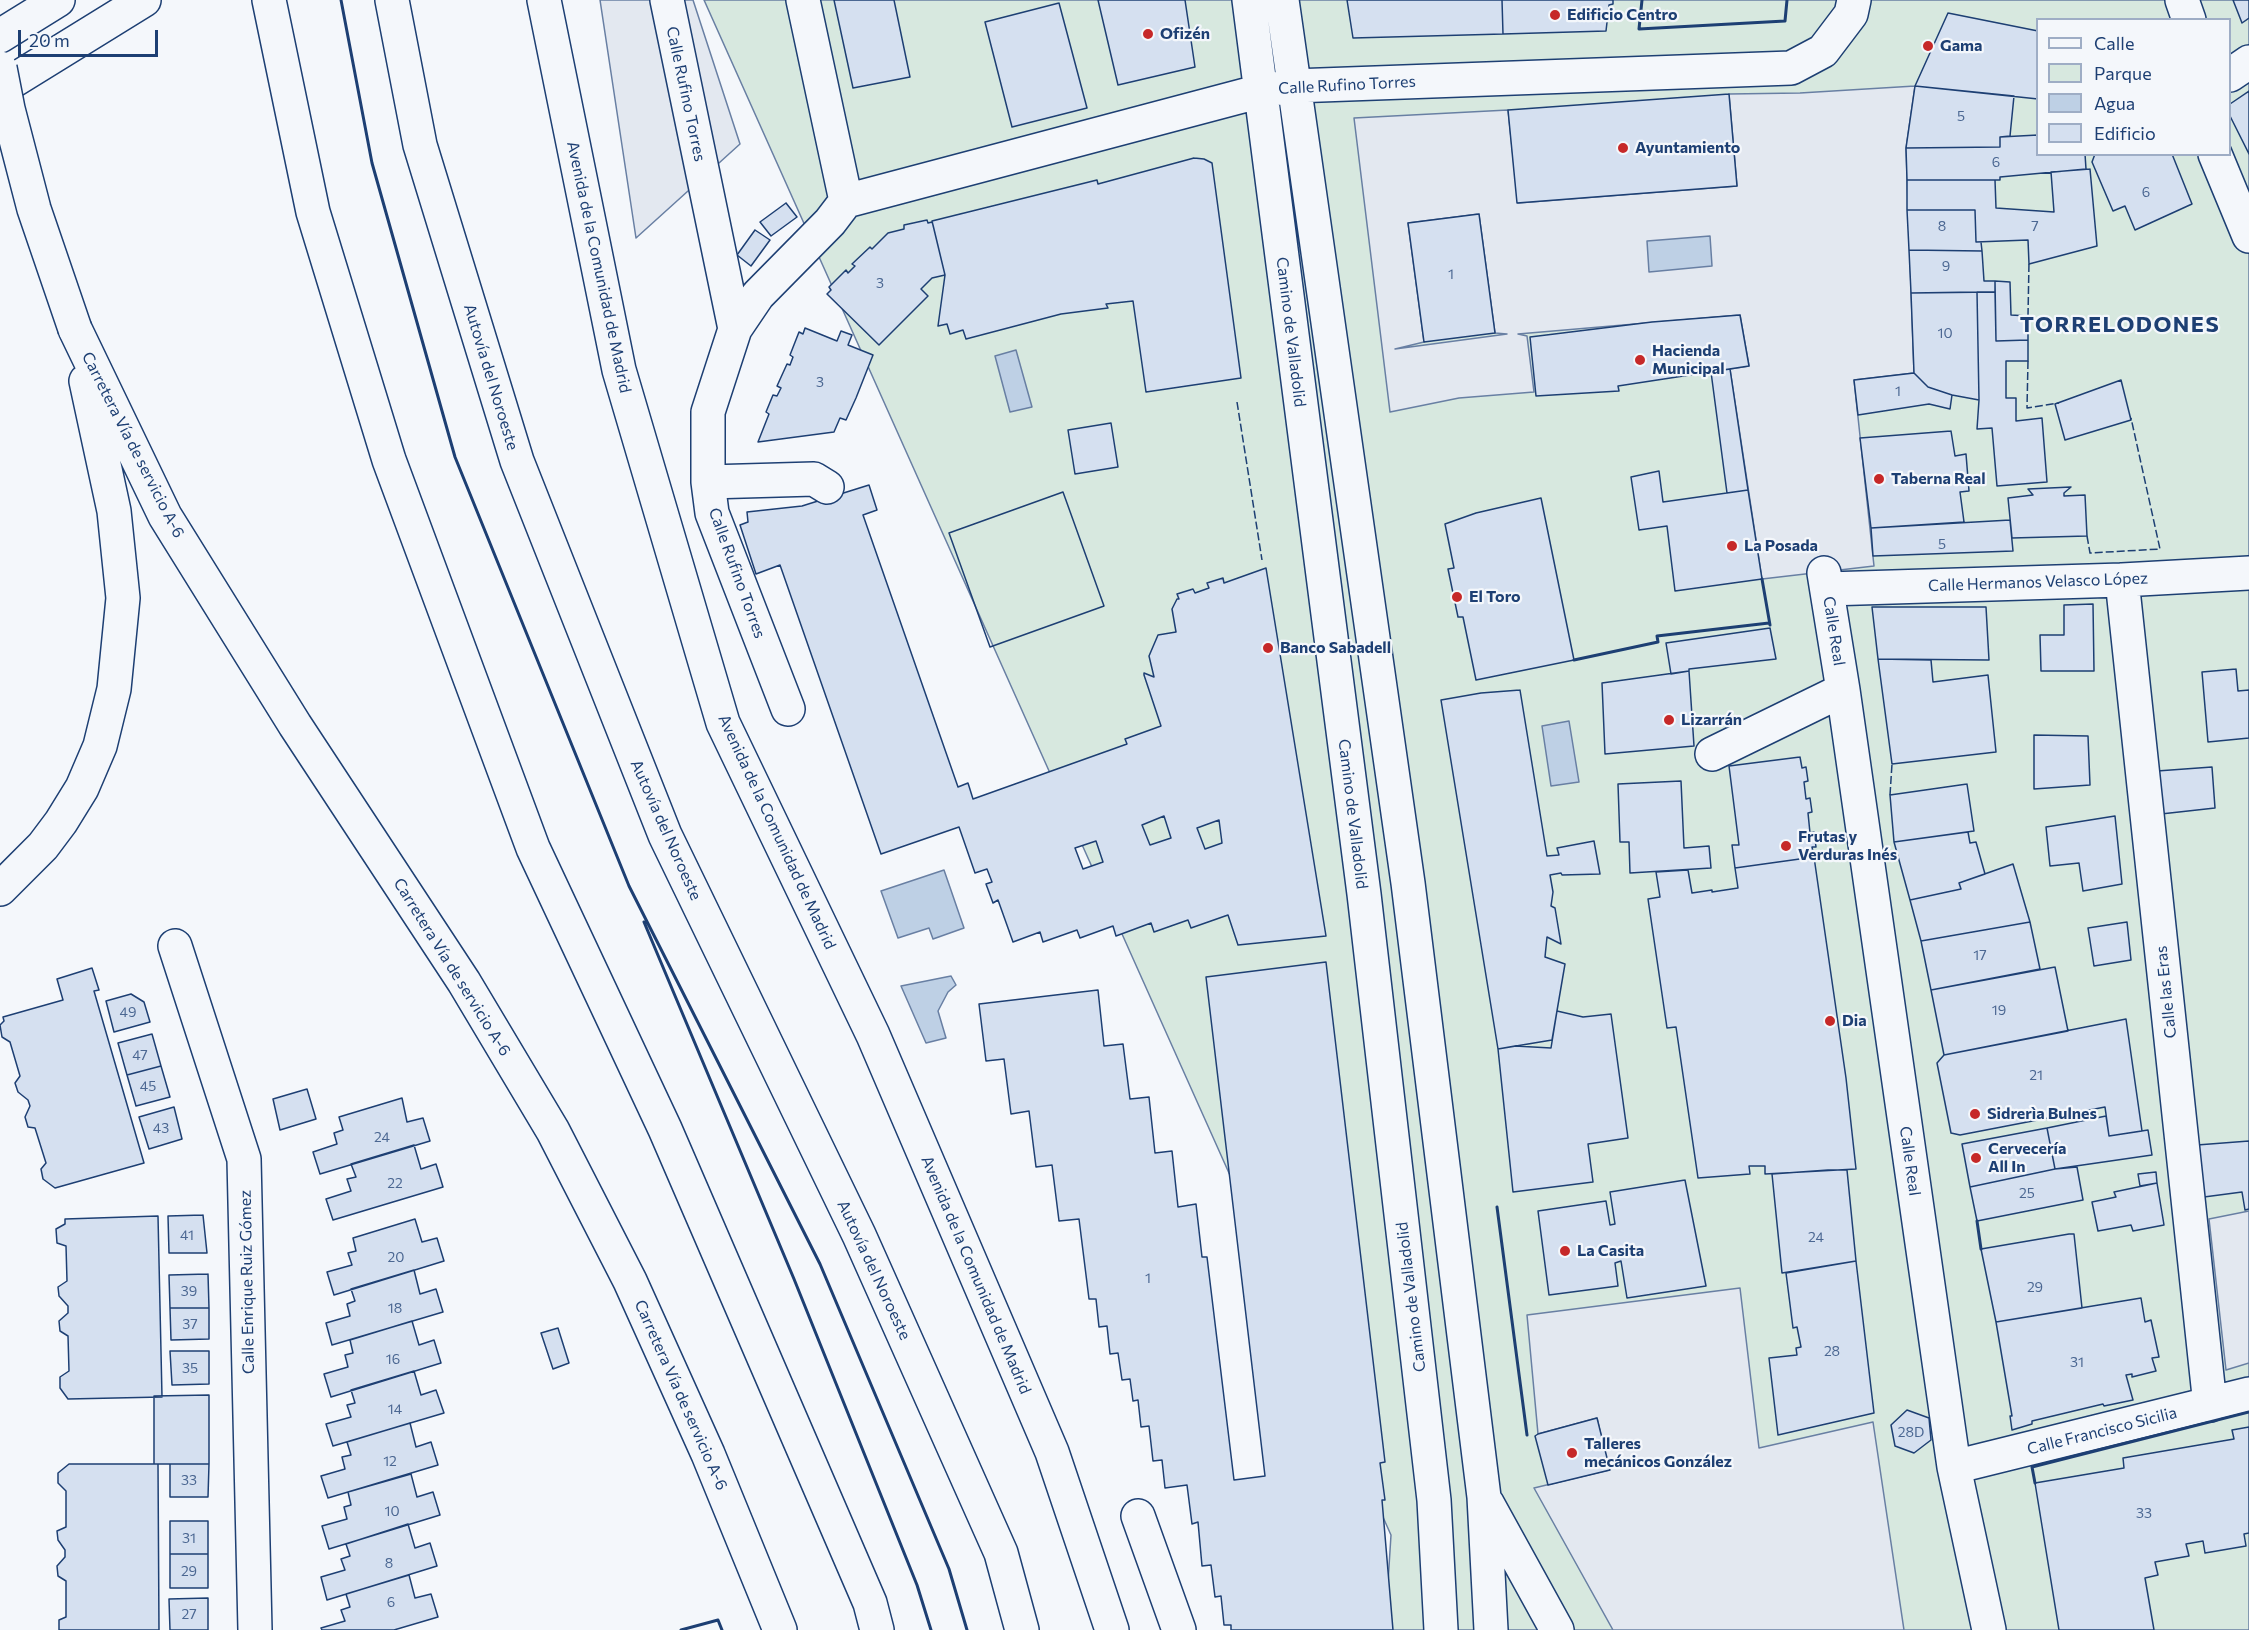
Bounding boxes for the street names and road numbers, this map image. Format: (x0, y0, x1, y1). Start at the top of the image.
street label: Calle Rufino Torres (662, 25, 710, 163)
street label: Calle Rufino Torres (1278, 72, 1416, 98)
street label: Avenida de la Comunidad de Madrid (563, 139, 635, 395)
street label: Camino de Valladolid (1272, 256, 1310, 408)
street label: Autovía del Noroeste (460, 302, 522, 452)
street label: Carretera Vía de servicio A-6 (78, 349, 188, 541)
street label: Calle Rufino Torres (704, 505, 770, 641)
street label: Calle Hermanos Velasco López (1928, 569, 2148, 595)
street label: Calle Real (1819, 595, 1849, 667)
street label: Avenida de la Comunidad de Madrid (714, 712, 840, 952)
street label: Camino de Valladolid (1334, 738, 1372, 890)
street label: Autovía del Noroeste (626, 757, 706, 903)
street label: Carretera Vía de servicio A-6 (389, 875, 515, 1059)
street label: Calle las Eras (2152, 945, 2180, 1039)
street label: Calle Real (1896, 1125, 1924, 1197)
street label: Avenida de la Comunidad de Madrid (917, 1153, 1035, 1397)
street label: Calle Enrique Ruiz Gómez (236, 1190, 258, 1374)
street label: Autovía del Noroeste (833, 1197, 915, 1343)
street label: Camino de Valladolid (1392, 1221, 1430, 1373)
street label: Carretera Vía de servicio A-6 (630, 1297, 732, 1493)
street label: Calle Francisco Sicilia (2025, 1403, 2179, 1459)

